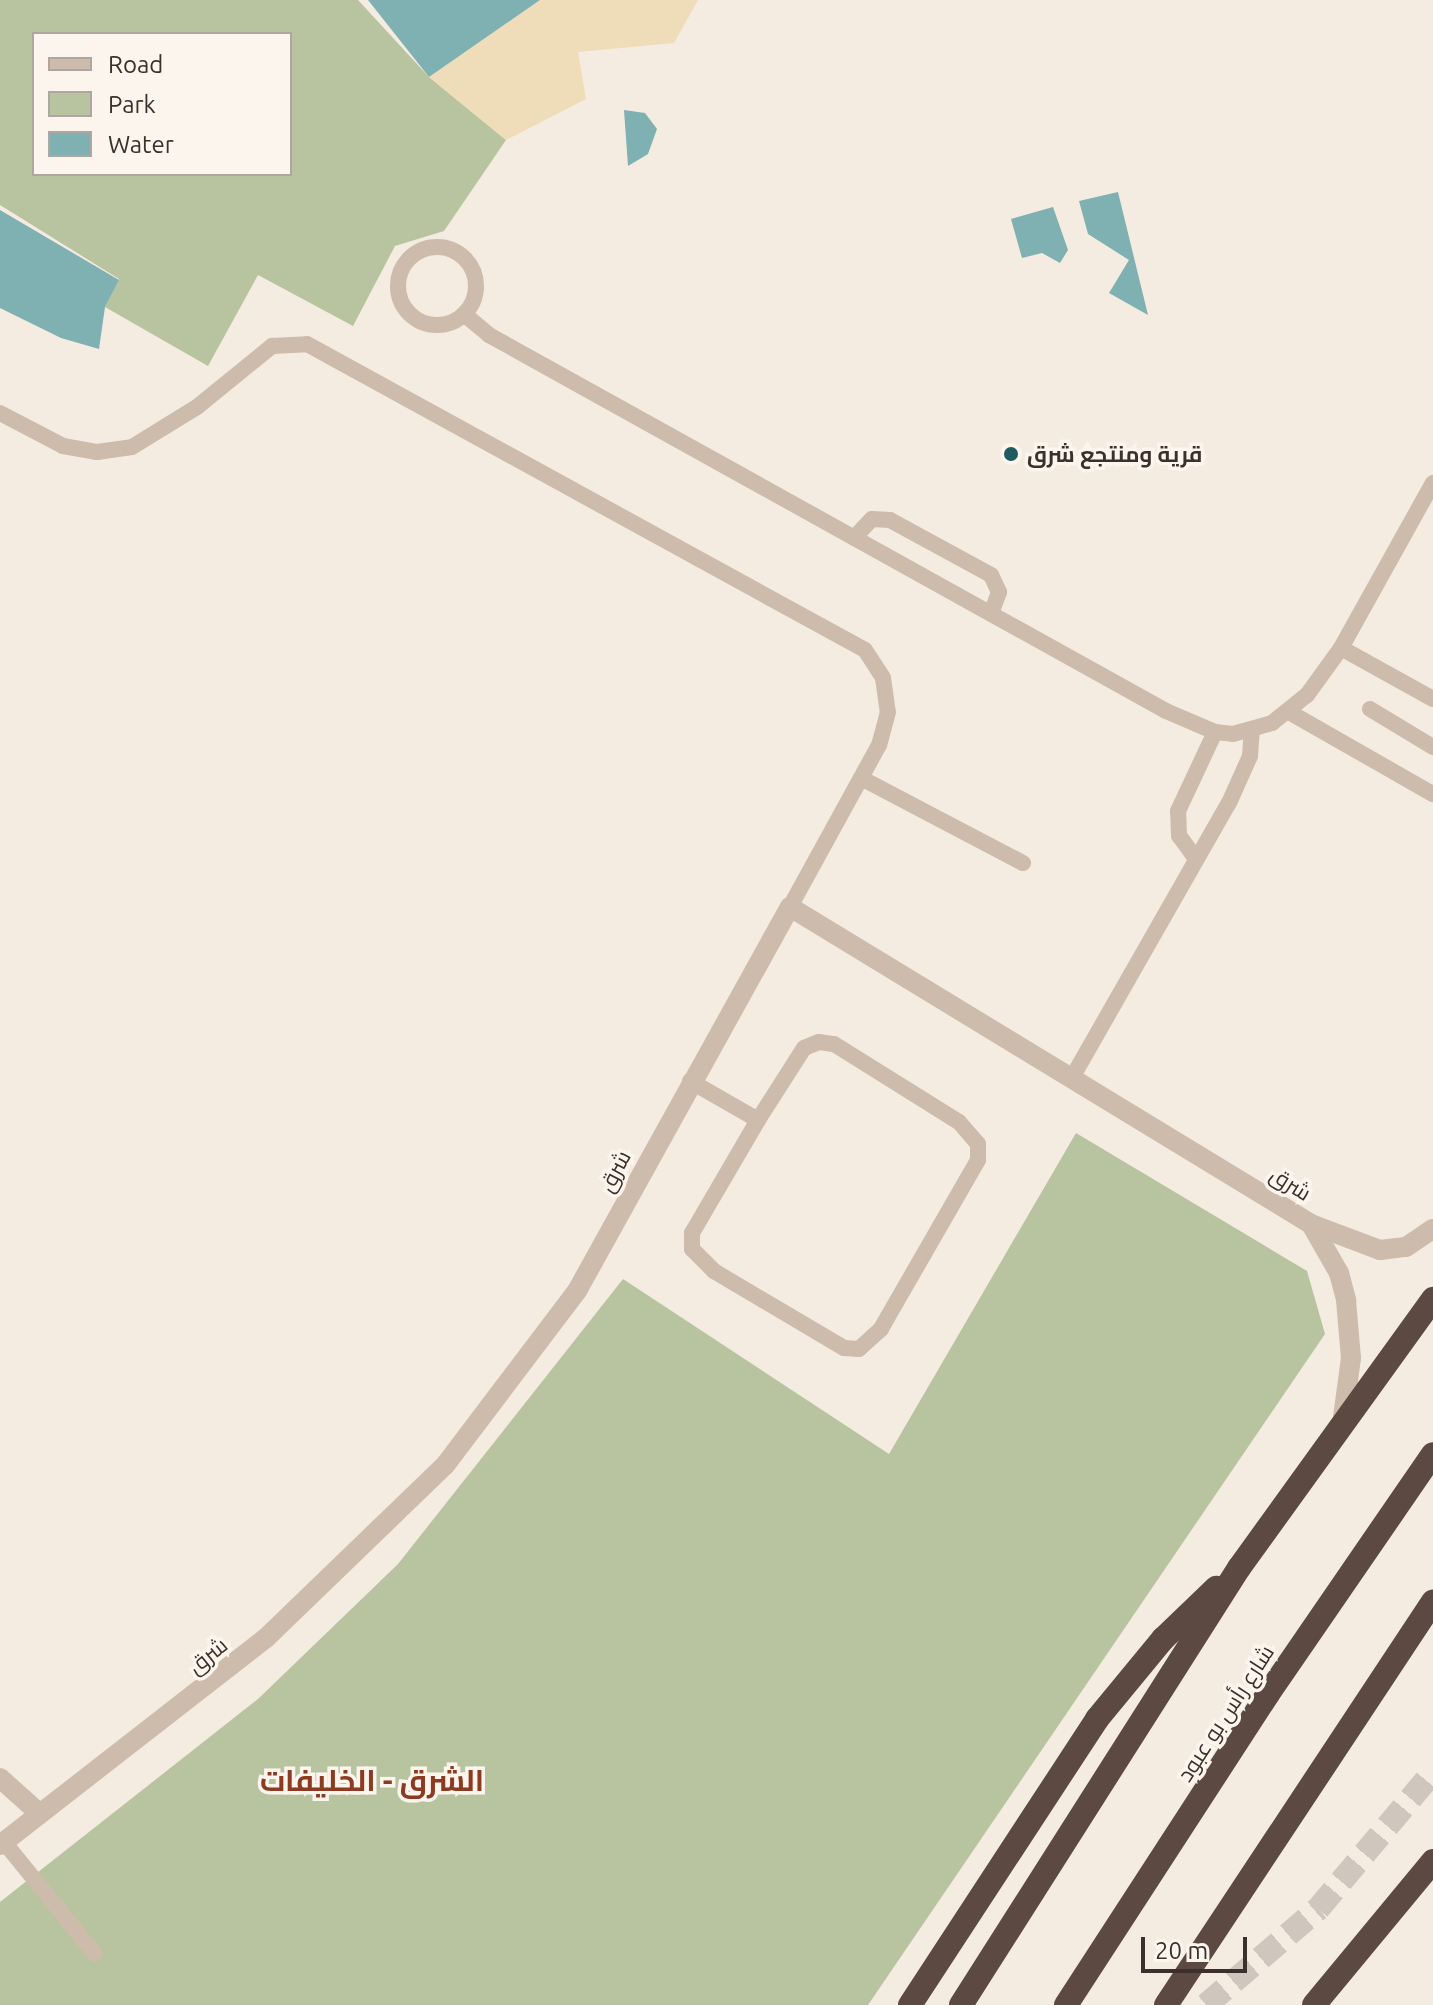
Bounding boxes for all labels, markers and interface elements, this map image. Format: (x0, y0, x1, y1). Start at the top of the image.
legend (32, 32, 292, 176)
text: Road (108, 51, 163, 78)
text: Park (108, 91, 156, 118)
text: Water (108, 131, 174, 158)
place label: قرية ومنتجع شرق (1027, 441, 1202, 467)
marker: قرية ومنتجع شرق (1002, 445, 1020, 463)
street label: شرق (592, 1146, 636, 1196)
street label: شرق (1266, 1160, 1316, 1206)
street label: شرق (182, 1631, 232, 1679)
street label: شارع رأس بو عبود (1171, 1640, 1279, 1786)
district label: الشرق - الخليفات (260, 1762, 484, 1798)
scale bar (1145, 1921, 1251, 1971)
text: 20 m (1155, 1937, 1208, 1964)

